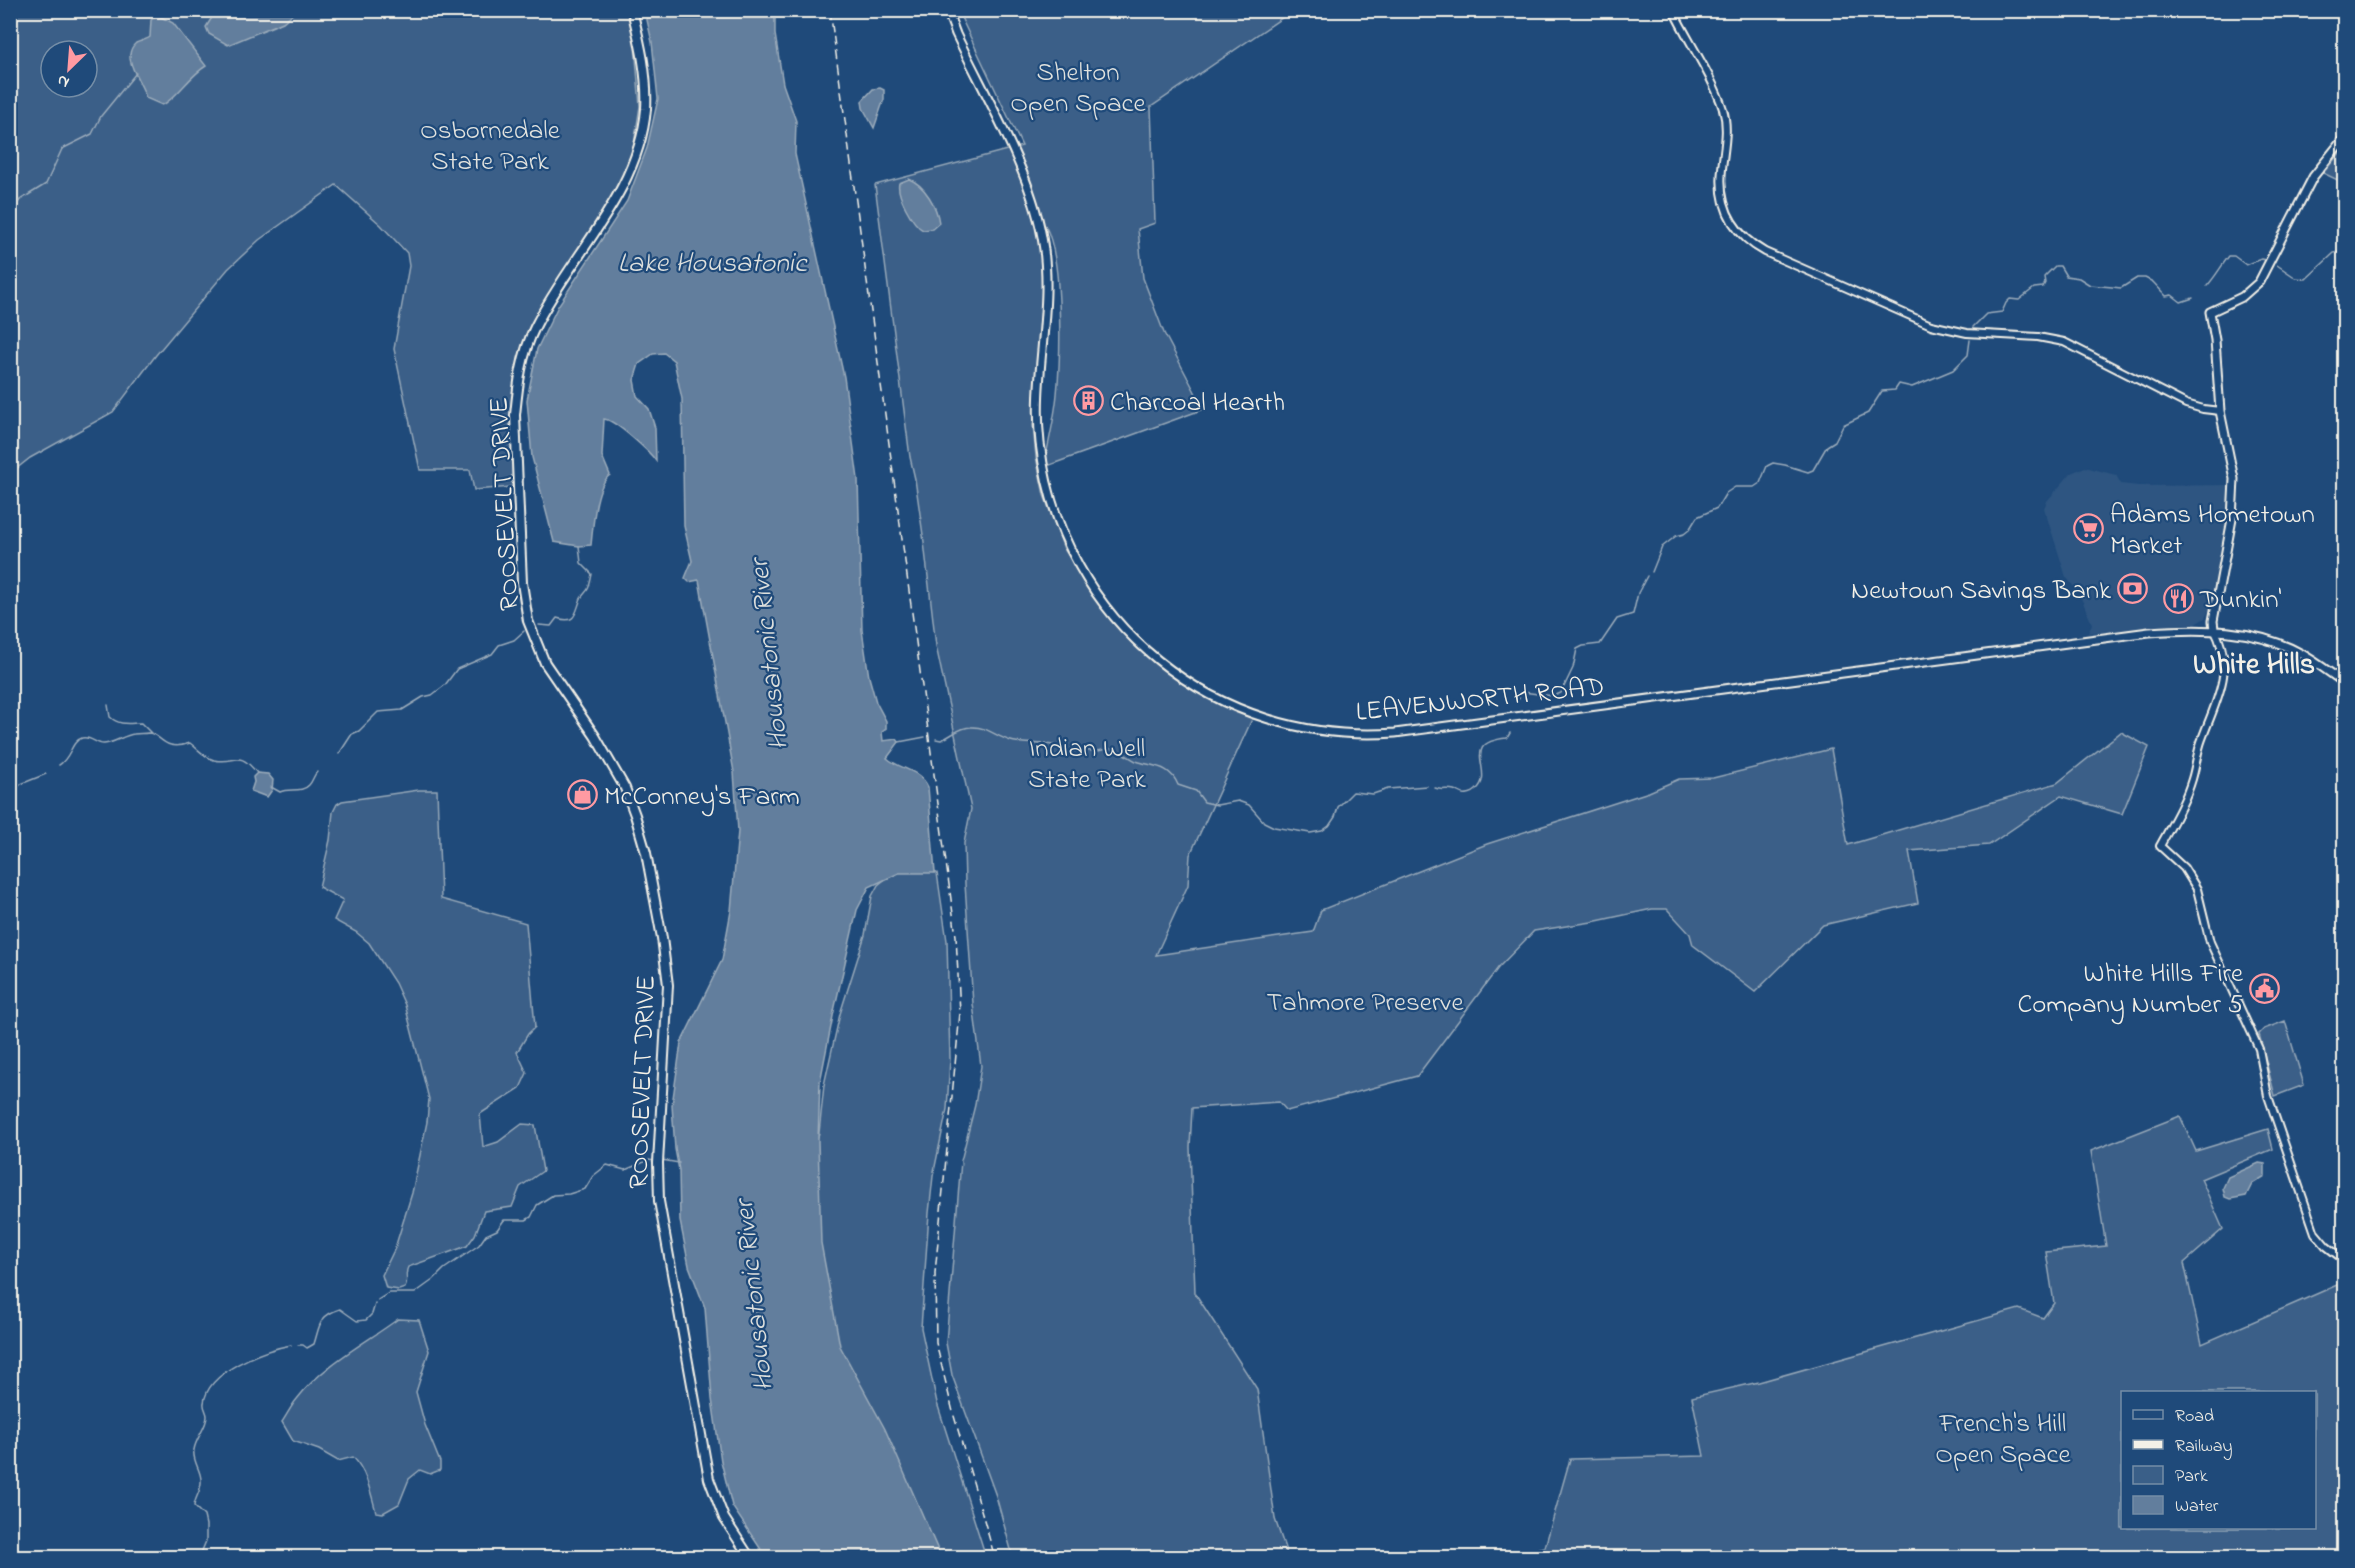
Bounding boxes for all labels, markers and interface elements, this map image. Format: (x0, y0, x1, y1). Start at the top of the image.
north arrow (39, 39, 99, 99)
park label: Shelton Open Space (1010, 54, 1147, 124)
text: N (53, 68, 73, 94)
park label: Osbornedale State Park (420, 112, 561, 182)
water label: Lake Housatonic (618, 244, 808, 285)
place label: Charcoal Hearth (1110, 384, 1285, 423)
building icon: Charcoal Hearth (1073, 385, 1105, 417)
street label: ROOSEVELT DRIVE (480, 396, 531, 612)
place label: Adams Hometown Market (2110, 496, 2315, 566)
supermarket icon: Adams Hometown Market (2073, 513, 2105, 545)
water label: Housatonic River (740, 554, 801, 752)
place label: Newtown Savings Bank (1851, 572, 2111, 611)
bank icon: Newtown Savings Bank (2116, 573, 2148, 605)
place label: Dunkin' (2199, 581, 2281, 620)
restaurant icon: Dunkin' (2163, 582, 2195, 614)
district label: White Hills (2193, 644, 2315, 688)
street label: LEAVENWORTH ROAD (1354, 668, 1606, 733)
park label: Indian Well State Park (1028, 730, 1146, 800)
place label: McConney's Farm (604, 778, 800, 817)
shop icon: McConney's Farm (567, 779, 599, 811)
place label: White Hills Fire Company Number 5 (2017, 955, 2244, 1025)
public building icon: White Hills Fire Company Number 5 (2248, 972, 2280, 1004)
street label: ROOSEVELT DRIVE (620, 974, 667, 1190)
park label: Tahmore Preserve (1266, 984, 1464, 1023)
water label: Housatonic River (725, 1195, 786, 1393)
legend (2121, 1391, 2316, 1529)
text: Road (2175, 1404, 2214, 1430)
park label: French's Hill Open Space (1935, 1405, 2072, 1475)
text: Railway (2175, 1434, 2232, 1460)
text: Park (2175, 1464, 2208, 1490)
text: Water (2175, 1494, 2219, 1520)

